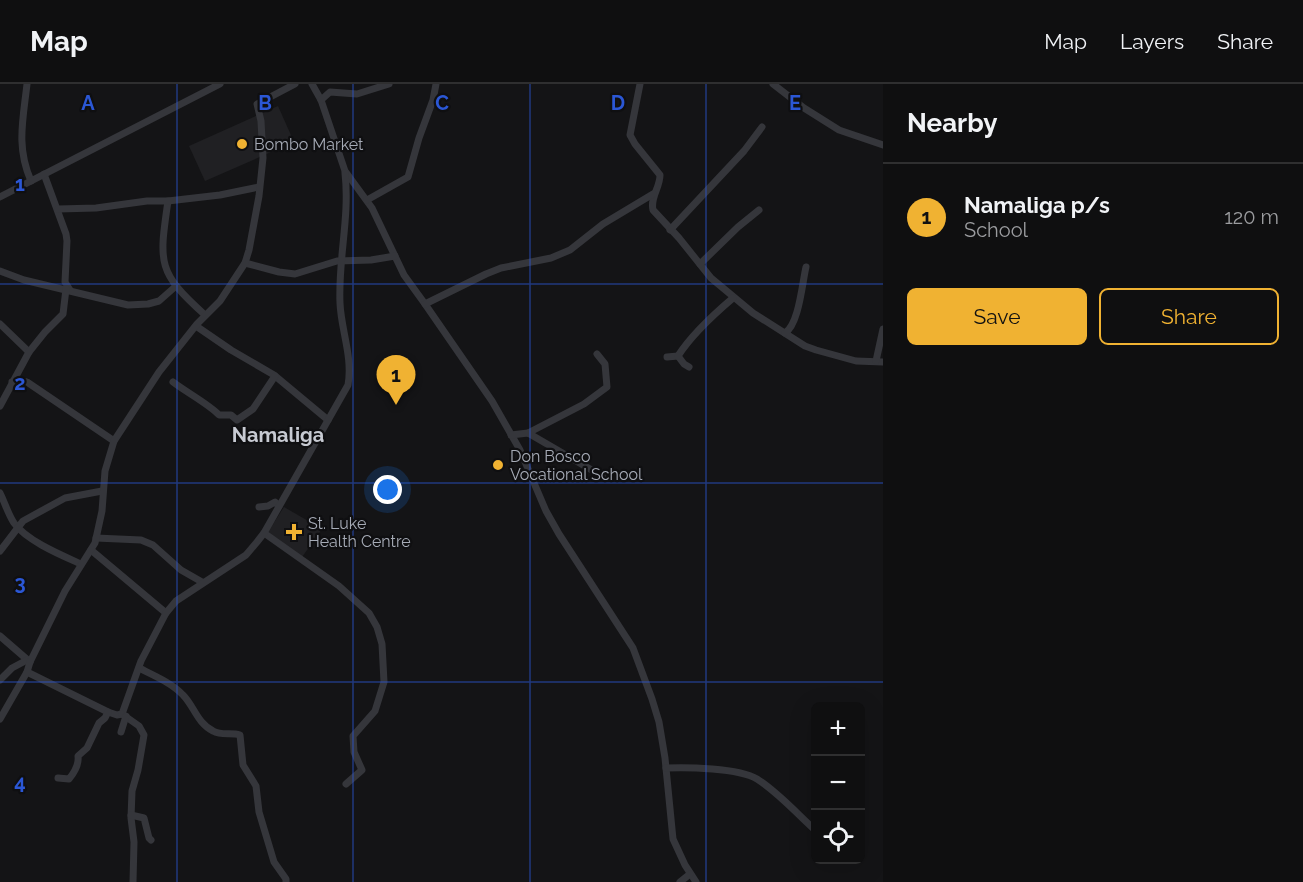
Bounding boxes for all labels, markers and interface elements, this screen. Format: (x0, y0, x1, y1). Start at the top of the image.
text: Map (30, 25, 88, 58)
text: Map (1044, 29, 1087, 54)
text: Layers (1120, 29, 1184, 54)
text: Share (1217, 29, 1273, 54)
text: A (81, 91, 95, 115)
text: B (258, 91, 272, 115)
text: C (435, 91, 449, 115)
text: D (611, 91, 625, 115)
text: E (789, 91, 801, 115)
text: Nearby (907, 108, 997, 138)
place label: Bombo Market (254, 135, 364, 154)
marker: Bombo Market (235, 137, 249, 151)
text: 1 (15, 172, 25, 196)
text: Namaliga p/s (964, 192, 1110, 218)
text: 1 (922, 205, 931, 229)
text: 120 m (1224, 205, 1279, 229)
text: School (964, 218, 1028, 242)
button: Save (907, 288, 1087, 345)
button: Share (1099, 288, 1279, 345)
pin: 1 (376, 356, 416, 405)
text: 2 (14, 371, 26, 395)
district label: Namaliga (232, 423, 324, 447)
place label: Don Bosco Vocational School (510, 447, 643, 484)
marker: Don Bosco Vocational School (491, 458, 505, 472)
your location (373, 475, 402, 504)
place label: St. Luke Health Centre (308, 514, 411, 551)
marker: St. Luke Health Centre (285, 523, 303, 541)
text: 3 (14, 571, 26, 595)
map controls (811, 702, 865, 864)
button: + (811, 702, 865, 756)
button: − (811, 756, 865, 810)
text: 4 (14, 770, 26, 794)
button: locate (811, 810, 865, 864)

